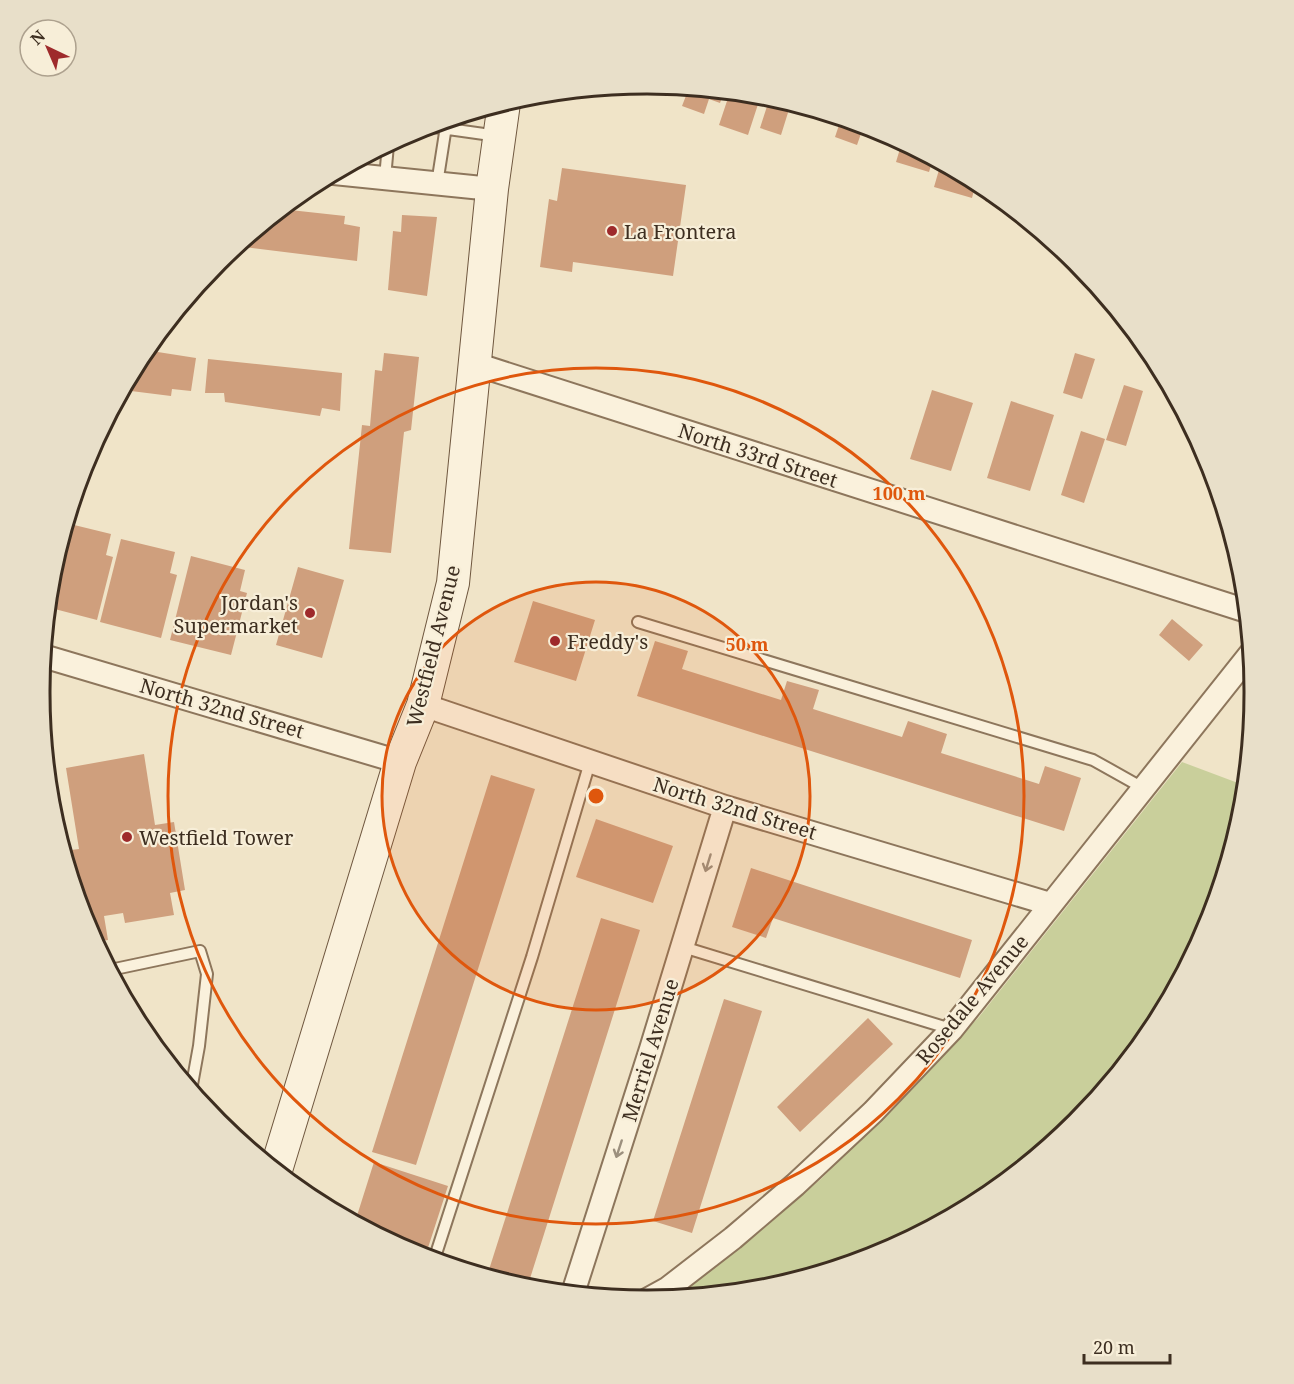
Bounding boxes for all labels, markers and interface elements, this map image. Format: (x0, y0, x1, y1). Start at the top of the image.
north arrow (18, 18, 78, 78)
text: N (25, 25, 50, 50)
place label: La Frontera (624, 218, 737, 245)
marker: La Frontera (605, 224, 619, 238)
street label: North 33rd Street (675, 416, 841, 494)
text: 100 m (873, 481, 926, 505)
street label: Westfield Avenue (400, 562, 466, 730)
place label: Jordan's Supermarket (173, 589, 298, 639)
marker: Jordan's Supermarket (303, 606, 317, 620)
place label: Freddy's (567, 628, 648, 655)
text: 50 m (726, 632, 769, 656)
marker: Freddy's (548, 634, 562, 648)
street label: North 32nd Street (137, 672, 307, 744)
street label: North 32nd Street (650, 770, 820, 846)
centre of rings (586, 786, 606, 806)
place label: Westfield Tower (139, 824, 294, 851)
marker: Westfield Tower (120, 830, 134, 844)
one-way arrow (702, 853, 713, 872)
street label: Rosedale Avenue (910, 928, 1034, 1070)
street label: Merriel Avenue (615, 975, 685, 1125)
one-way arrow (613, 1139, 624, 1158)
scale bar (1084, 1327, 1170, 1365)
text: 20 m (1093, 1335, 1135, 1359)

